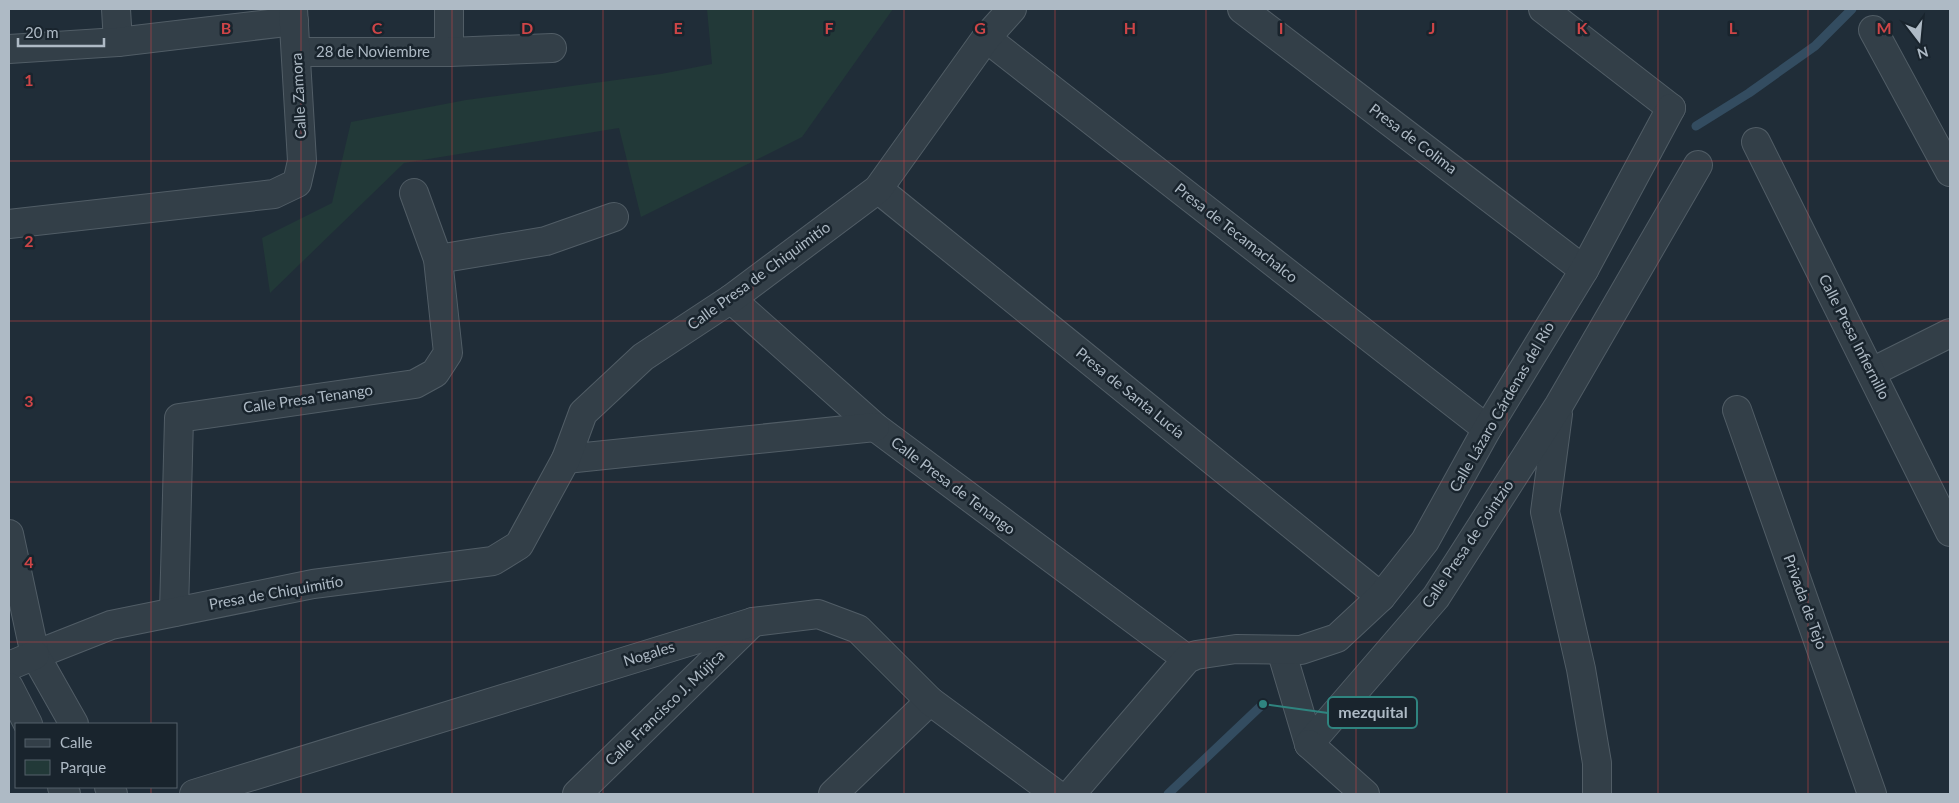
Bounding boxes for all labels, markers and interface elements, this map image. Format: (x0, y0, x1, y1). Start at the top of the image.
scale bar (18, 15, 104, 47)
north arrow (1894, 15, 1944, 65)
text: B (221, 18, 231, 37)
text: C (372, 18, 383, 37)
text: D (521, 18, 533, 37)
text: E (673, 18, 683, 37)
text: F (824, 18, 834, 37)
text: G (974, 18, 986, 37)
text: H (1124, 18, 1136, 37)
text: I (1279, 18, 1283, 37)
text: J (1429, 18, 1435, 37)
text: K (1577, 18, 1589, 37)
text: L (1729, 18, 1738, 37)
text: M (1876, 18, 1892, 37)
text: 20 m (25, 23, 59, 41)
street label: 28 de Noviembre (316, 42, 430, 60)
text: N (1915, 43, 1930, 63)
street label: Calle Zamora (287, 52, 309, 140)
text: 1 (24, 70, 34, 89)
street label: Presa de Colima (1366, 99, 1461, 177)
street label: Presa de Tecamachalco (1172, 179, 1302, 286)
street label: Calle Presa de Chiquimitío (683, 217, 833, 333)
text: 2 (24, 231, 34, 250)
street label: Calle Presa Infiernillo (1816, 271, 1894, 402)
street label: Calle Lázaro Cárdenas del Río (1445, 318, 1557, 495)
street label: Presa de Santa Lucía (1073, 343, 1188, 441)
street label: Calle Presa Tenango (242, 380, 374, 416)
text: 3 (24, 391, 34, 410)
street label: Calle Presa de Tenango (888, 433, 1019, 538)
street label: Calle Presa de Cointzio (1418, 476, 1517, 611)
text: 4 (24, 552, 34, 571)
street label: Privada de Tejo (1780, 552, 1831, 651)
street label: Presa de Chiquimitío (207, 571, 344, 613)
street label: Nogales (621, 637, 677, 669)
street label: Calle Francisco J. Mújica (601, 646, 728, 769)
callout: mezquital (1328, 697, 1417, 728)
text: mezquital (1338, 702, 1408, 721)
legend (15, 723, 178, 788)
text: Calle (60, 733, 93, 751)
text: Parque (60, 758, 106, 776)

